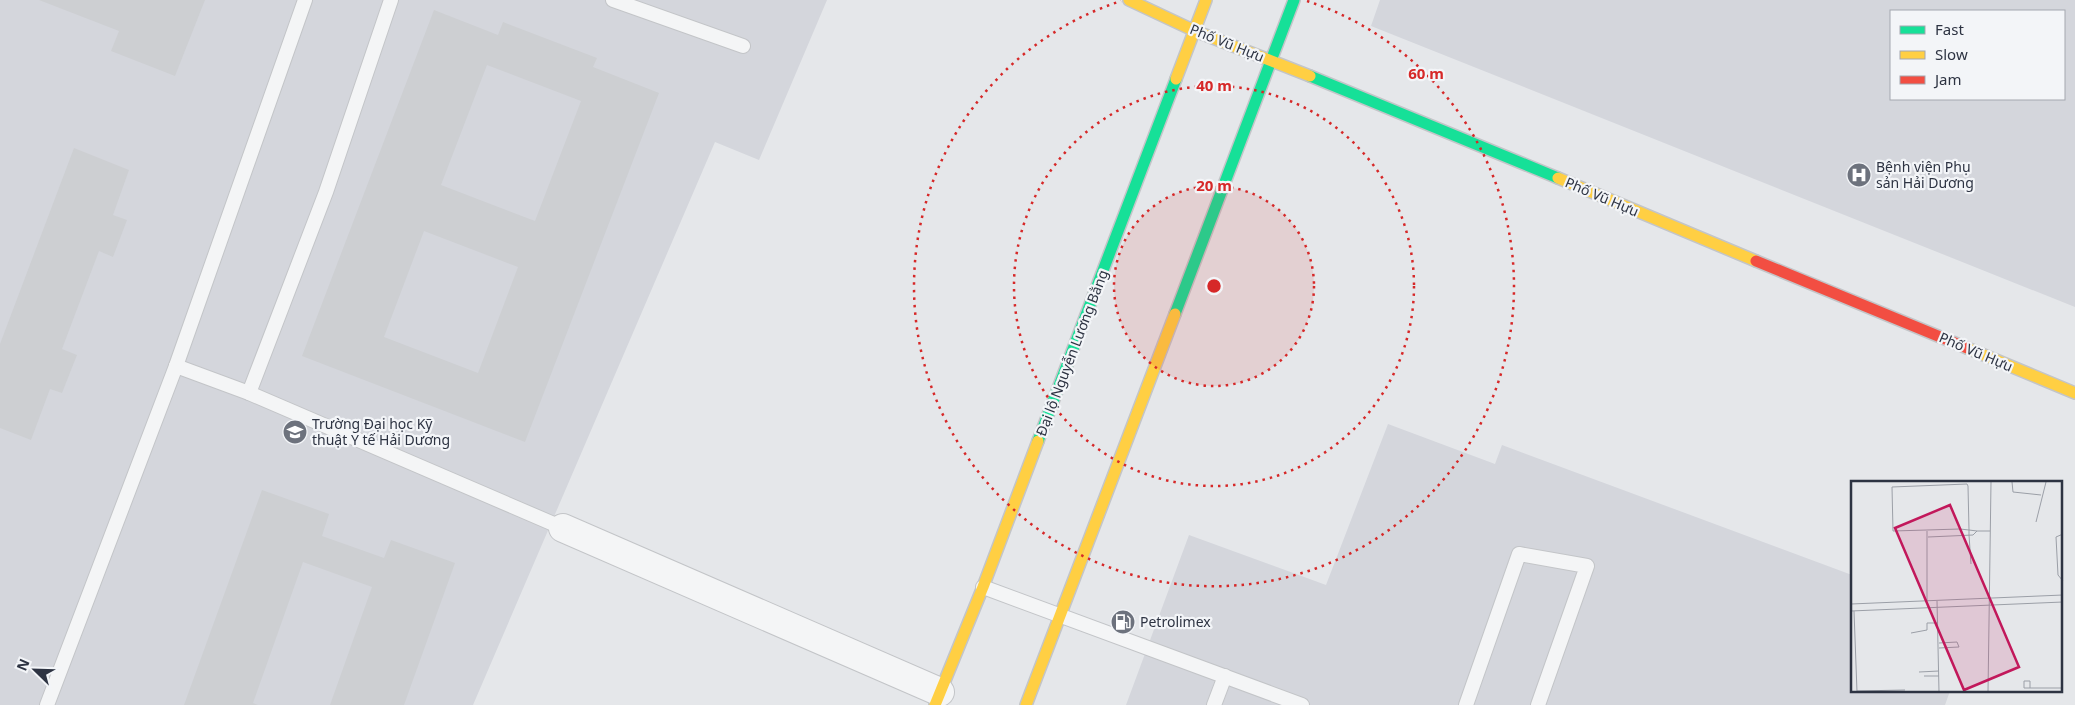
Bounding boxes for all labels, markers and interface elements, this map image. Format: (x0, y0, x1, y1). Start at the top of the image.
legend (1890, 10, 2065, 100)
street label: Phố Vũ Hựu (1187, 19, 1267, 66)
text: Fast (1935, 19, 1964, 39)
text: Slow (1935, 44, 1968, 64)
text: 60 m (1408, 63, 1444, 83)
text: Jam (1933, 69, 1962, 89)
text: 40 m (1196, 75, 1232, 95)
place label: Bệnh viện Phụ sản Hải Dương (1876, 157, 1974, 192)
hospital icon: Bệnh viện Phụ sản Hải Dương (1846, 162, 1872, 188)
street label: Phố Vũ Hựu (1562, 173, 1642, 221)
text: 20 m (1196, 175, 1232, 195)
street label: Đại lộ Nguyễn Lương Bằng (1031, 267, 1112, 439)
centre of rings (1205, 277, 1223, 295)
street label: Phố Vũ Hựu (1936, 328, 2016, 376)
place label: Trường Đại học Kỹ thuật Y tế Hải Dương (312, 414, 450, 449)
school or university icon: Trường Đại học Kỹ thuật Y tế Hải Dương (282, 419, 308, 445)
inset map (1851, 481, 2062, 692)
fuel station icon: Petrolimex (1110, 609, 1136, 635)
place label: Petrolimex (1140, 612, 1211, 631)
north arrow (10, 645, 60, 695)
text: N (12, 656, 34, 674)

